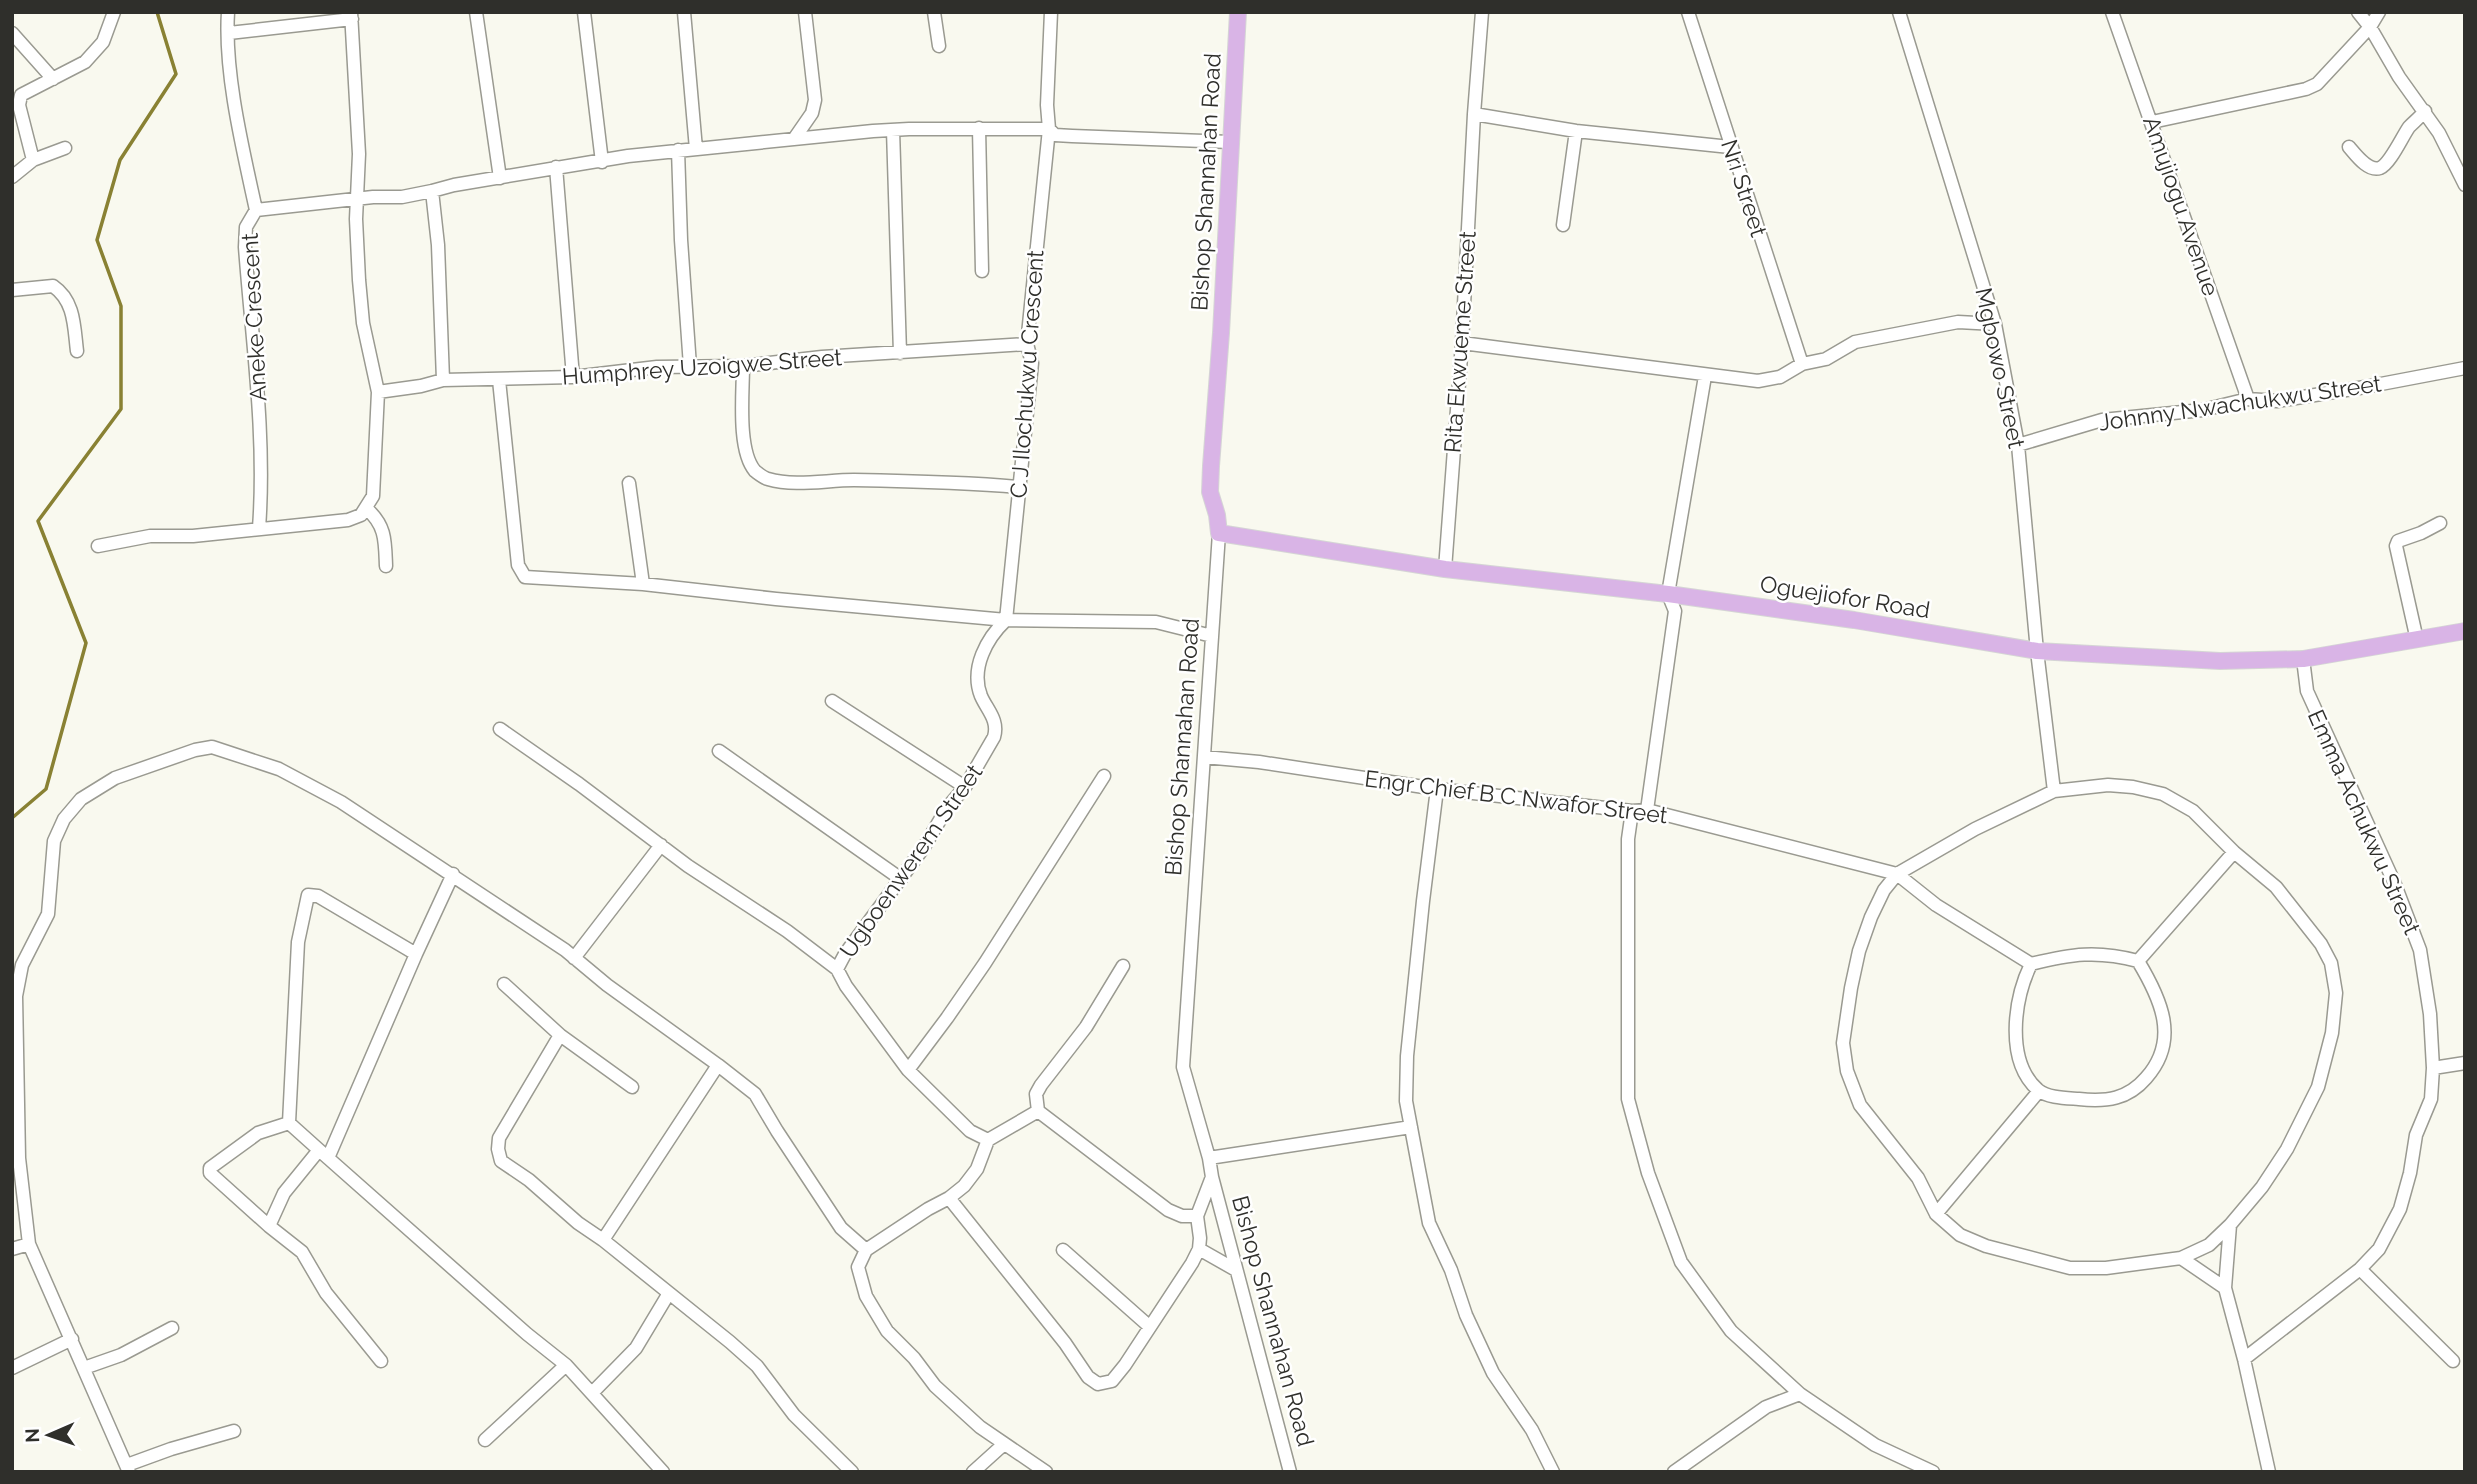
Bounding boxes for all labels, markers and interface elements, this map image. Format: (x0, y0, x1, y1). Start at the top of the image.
street label: Bishop Shannahan Road (1185, 52, 1226, 312)
street label: Amujiogu Avenue (2138, 113, 2225, 299)
street label: Nri Street (1716, 136, 1773, 240)
street label: Rita Ekwueme Street (1438, 230, 1481, 454)
street label: Aneke Crescent (236, 232, 271, 402)
street label: C J Ilochukwu Crescent (1004, 249, 1049, 499)
street label: Mgbowo Street (1970, 285, 2031, 451)
street label: Humphrey Uzoigwe Street (561, 343, 843, 390)
street label: Johnny Nwachukwu Street (2097, 369, 2383, 436)
street label: Oguejiofor Road (1758, 570, 1932, 623)
street label: Bishop Shannahan Road (1159, 617, 1204, 877)
street label: Emma Achukwu Street (2303, 705, 2426, 939)
street label: Ugboenwerem Street (834, 759, 988, 963)
street label: Engr Chief B C Nwafor Street (1363, 765, 1669, 829)
street label: Bishop Shannahan Road (1227, 1193, 1320, 1449)
north arrow (14, 1400, 84, 1470)
text: N (21, 1428, 43, 1443)

